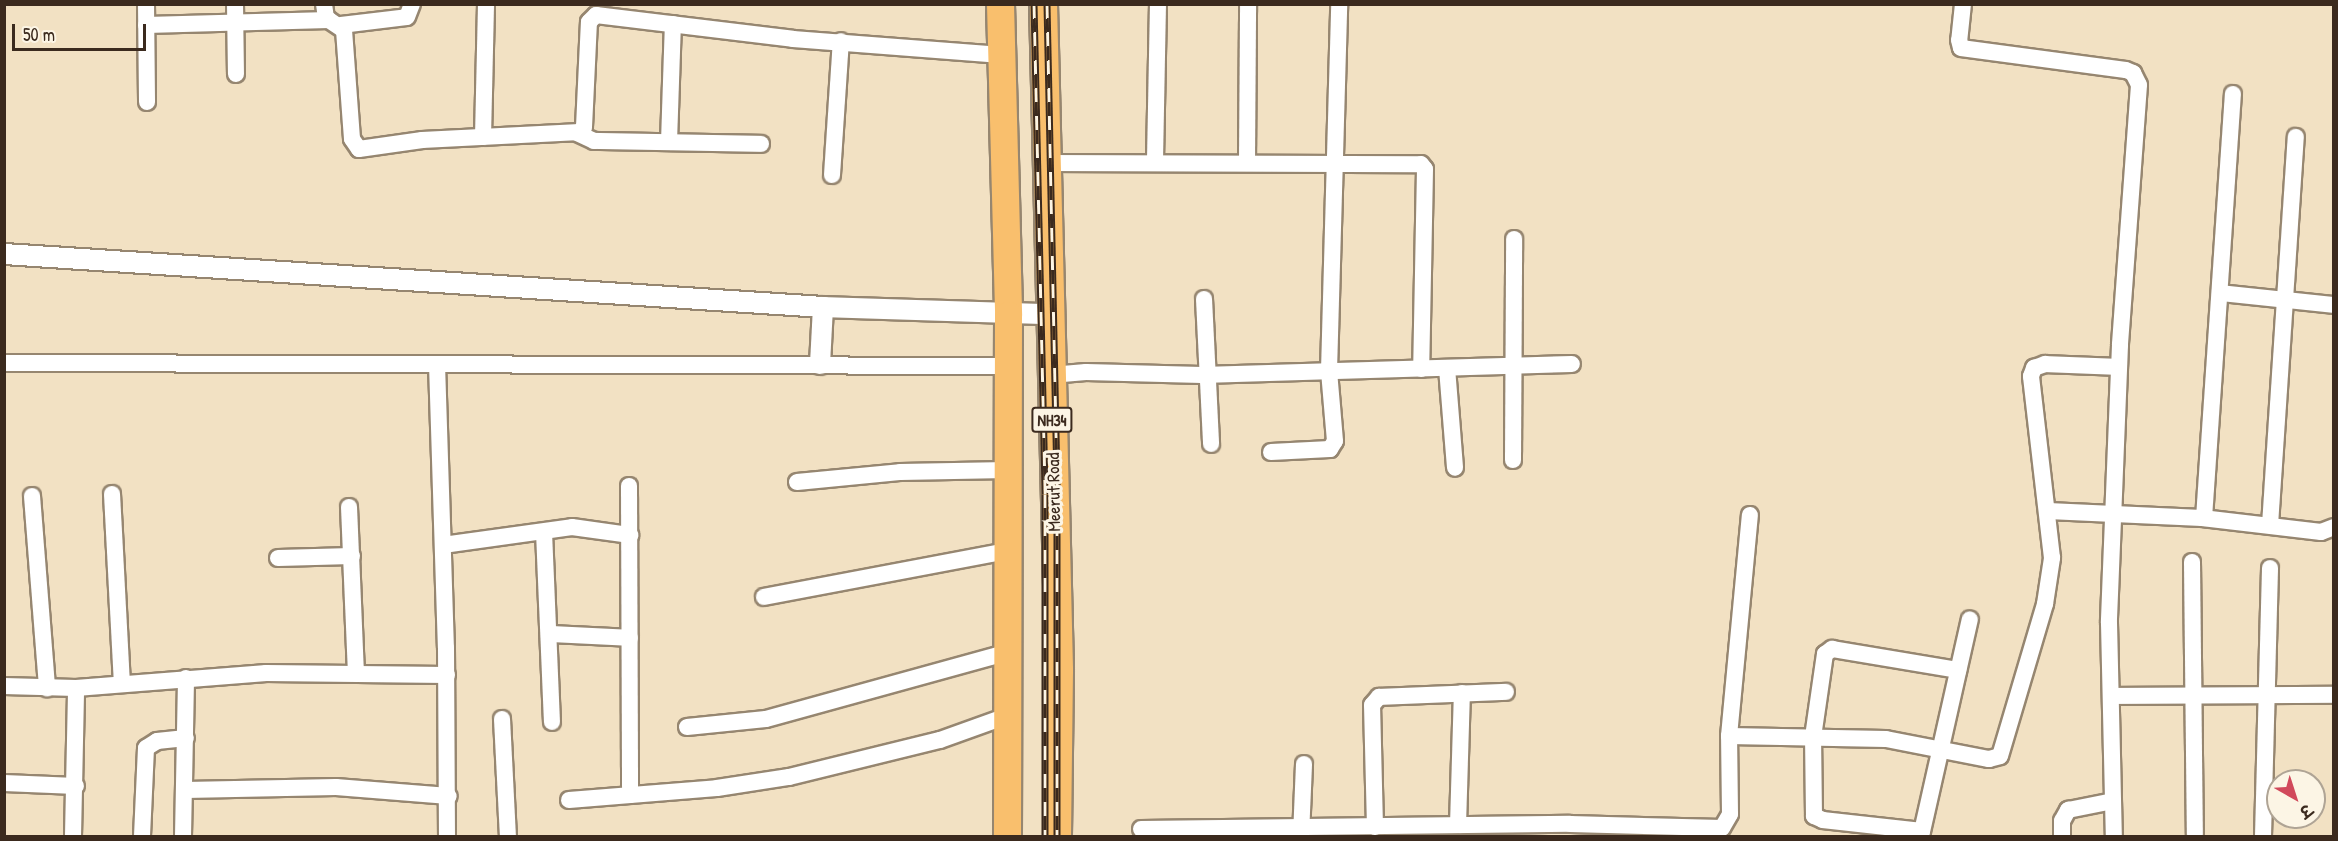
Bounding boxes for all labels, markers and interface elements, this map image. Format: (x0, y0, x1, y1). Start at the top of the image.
scale bar (15, 12, 148, 50)
text: 50 m (23, 22, 55, 47)
road number: NH34 (1031, 407, 1073, 433)
street label: Meerut Road (1043, 452, 1065, 532)
north arrow (2266, 769, 2326, 829)
text: उ (2295, 800, 2317, 823)

